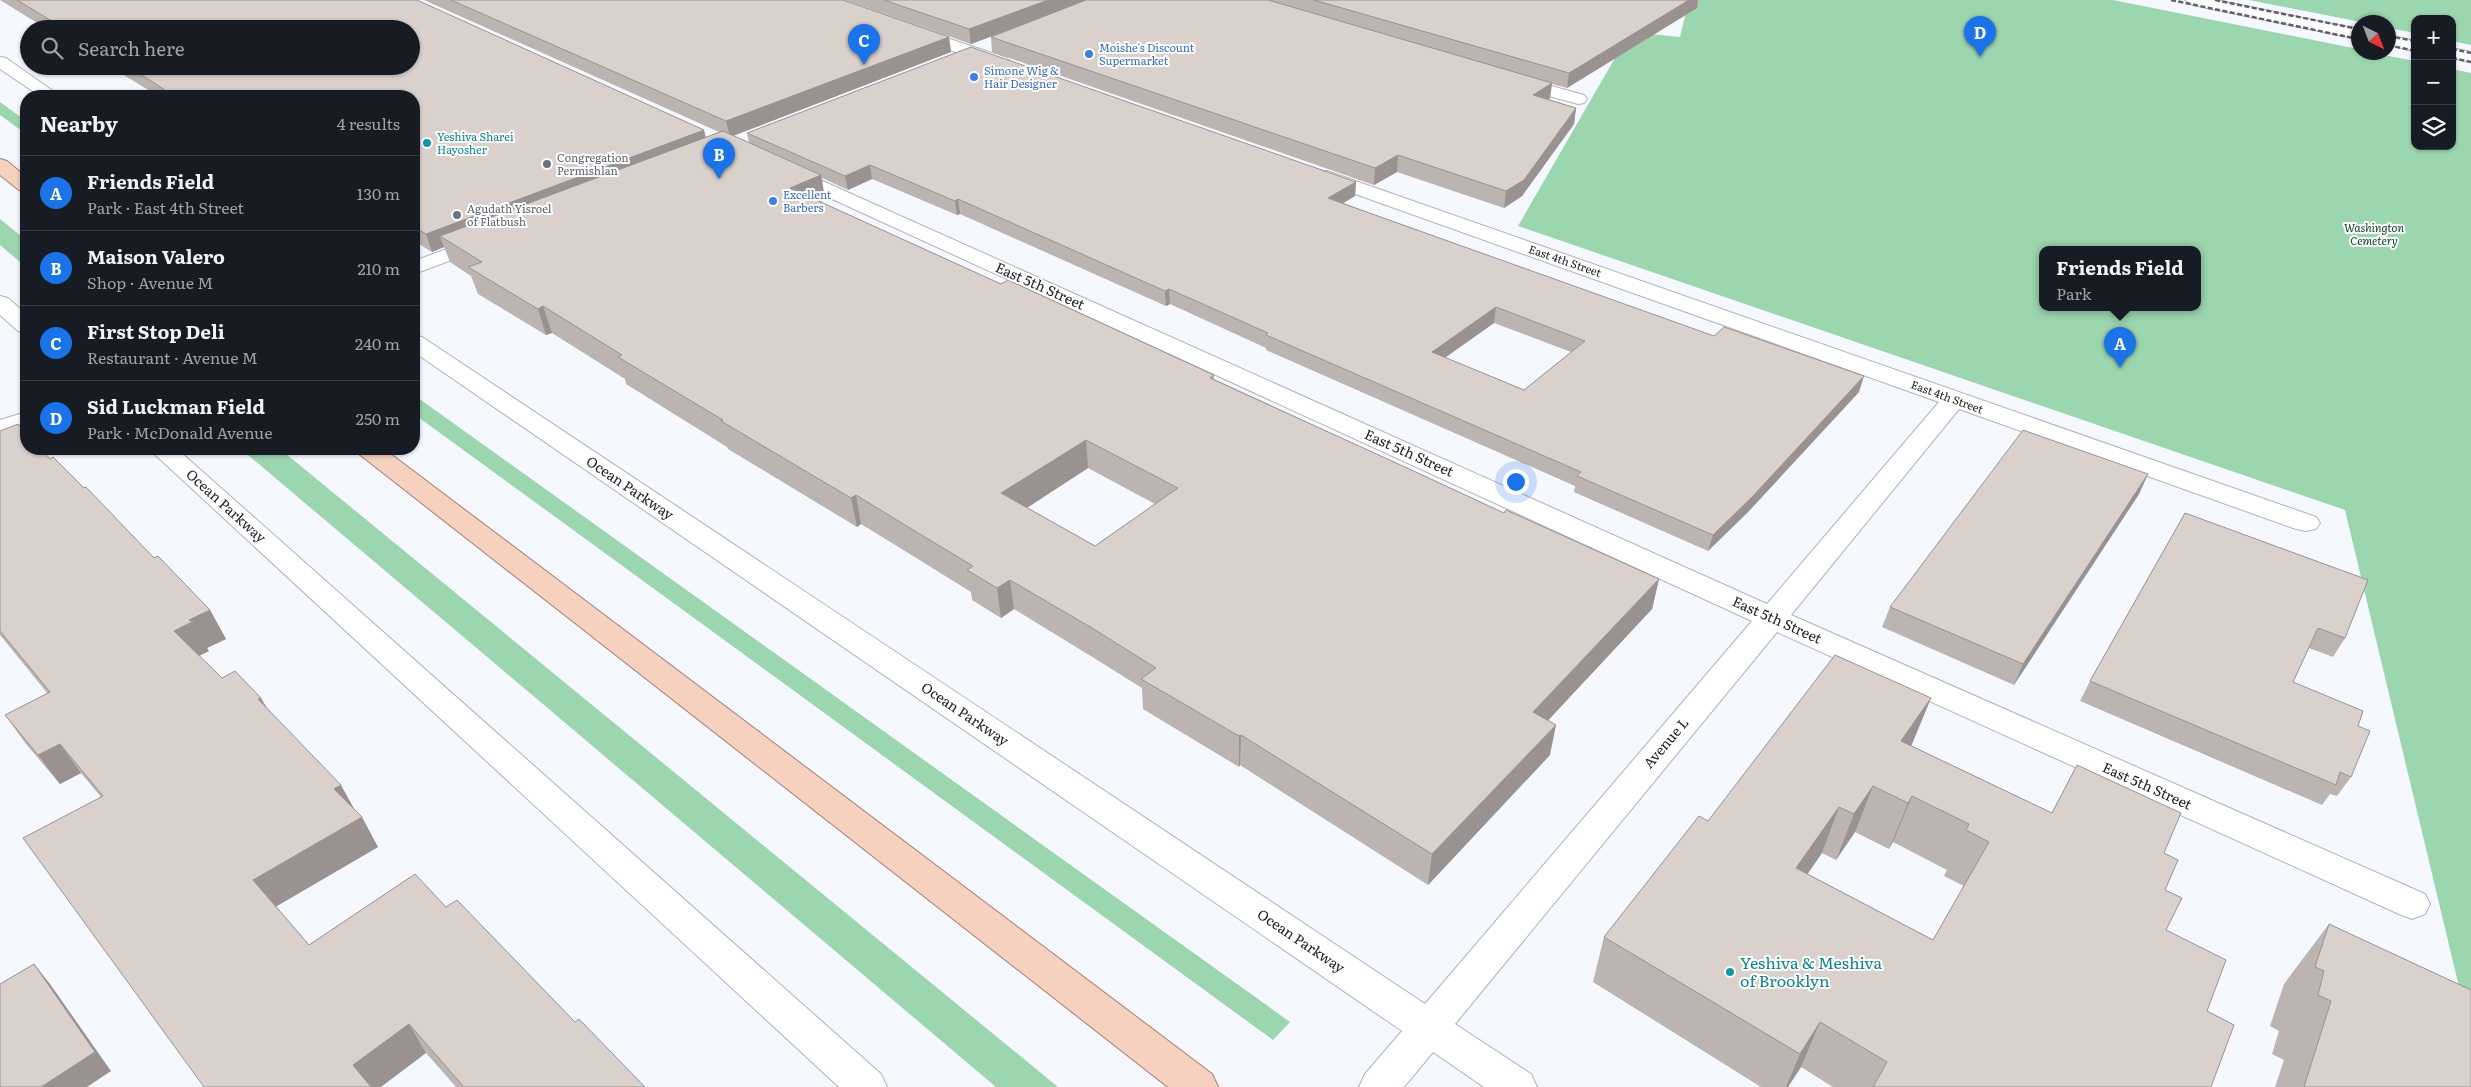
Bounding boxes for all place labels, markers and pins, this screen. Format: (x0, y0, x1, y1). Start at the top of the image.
pin: D (1964, 16, 1996, 57)
pin: C (848, 24, 880, 65)
place label: Moishe's Discount Supermarket (1099, 39, 1195, 68)
marker: Moishe's Discount Supermarket (1083, 48, 1095, 60)
place label: Simone Wig & Hair Designer (984, 62, 1059, 91)
marker: Simone Wig & Hair Designer (968, 71, 980, 83)
place label: Yeshiva Sharei Hayosher (437, 128, 514, 157)
marker: Yeshiva Sharei Hayosher (421, 137, 433, 149)
pin: B (703, 138, 735, 179)
place label: Congregation Permishlan (557, 149, 629, 178)
marker: Congregation Permishlan (541, 158, 553, 170)
place label: Excellent Barbers (783, 186, 832, 215)
marker: Excellent Barbers (767, 195, 779, 207)
place label: Agudath Yisroel of Flatbush (467, 200, 552, 229)
marker: Agudath Yisroel of Flatbush (451, 209, 463, 221)
pin: A (2104, 327, 2136, 368)
place label: Yeshiva & Meshiva of Brooklyn (1740, 950, 1883, 992)
marker: Yeshiva & Meshiva of Brooklyn (1724, 966, 1736, 978)

